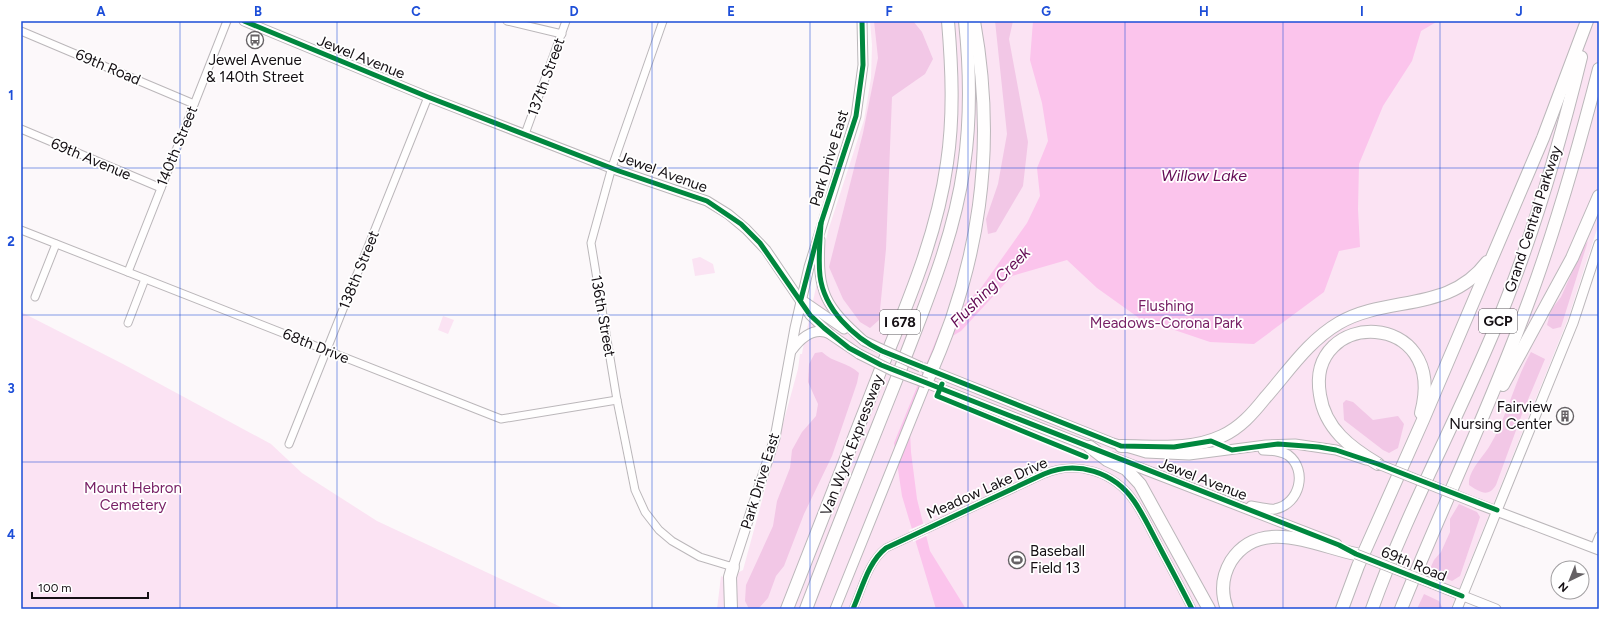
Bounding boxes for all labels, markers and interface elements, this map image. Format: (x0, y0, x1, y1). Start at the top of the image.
text: A (96, 4, 106, 19)
text: B (254, 4, 262, 19)
text: C (411, 4, 421, 19)
text: D (569, 4, 579, 19)
text: E (727, 4, 735, 19)
text: F (885, 4, 893, 19)
text: G (1041, 4, 1051, 19)
text: H (1199, 4, 1209, 19)
text: I (1360, 4, 1364, 19)
text: J (1515, 4, 1523, 19)
bus stop icon: Jewel Avenue & 140th Street (245, 30, 265, 50)
street label: Jewel Avenue (314, 31, 408, 83)
street label: 137th Street (523, 35, 569, 119)
street label: 69th Road (73, 45, 143, 89)
place label: Jewel Avenue & 140th Street (206, 51, 304, 86)
text: 1 (8, 88, 14, 103)
street label: 140th Street (153, 103, 201, 189)
street label: Park Drive East (806, 107, 852, 208)
street label: 69th Avenue (48, 134, 134, 184)
street label: Grand Central Parkway (1501, 143, 1565, 295)
street label: Jewel Avenue (616, 148, 710, 196)
water label: Willow Lake (1161, 166, 1247, 185)
street label: 138th Street (335, 228, 383, 312)
text: 2 (7, 234, 15, 249)
water label: Flushing Creek (946, 242, 1035, 331)
street label: 136th Street (587, 274, 619, 359)
park label: Flushing Meadows-Corona Park (1090, 297, 1243, 332)
road number: GCP (1479, 309, 1517, 333)
road number: I 678 (880, 310, 920, 334)
street label: 68th Drive (280, 325, 352, 367)
street label: Van Wyck Expressway (817, 372, 887, 518)
text: 3 (7, 381, 15, 396)
place label: Fairview Nursing Center (1449, 398, 1552, 433)
building icon: Fairview Nursing Center (1555, 406, 1575, 426)
street label: Park Drive East (737, 430, 783, 531)
street label: Meadow Lake Drive (924, 453, 1050, 523)
street label: Jewel Avenue (1156, 454, 1250, 504)
park label: Mount Hebron Cemetery (84, 479, 182, 514)
text: 4 (7, 527, 15, 542)
place label: Baseball Field 13 (1030, 542, 1085, 577)
street label: 69th Road (1379, 543, 1449, 585)
sports icon: Baseball Field 13 (1007, 550, 1027, 570)
north arrow (1550, 560, 1590, 600)
scale bar (32, 574, 148, 600)
text: N (1556, 579, 1571, 595)
text: 100 m (38, 581, 72, 595)

